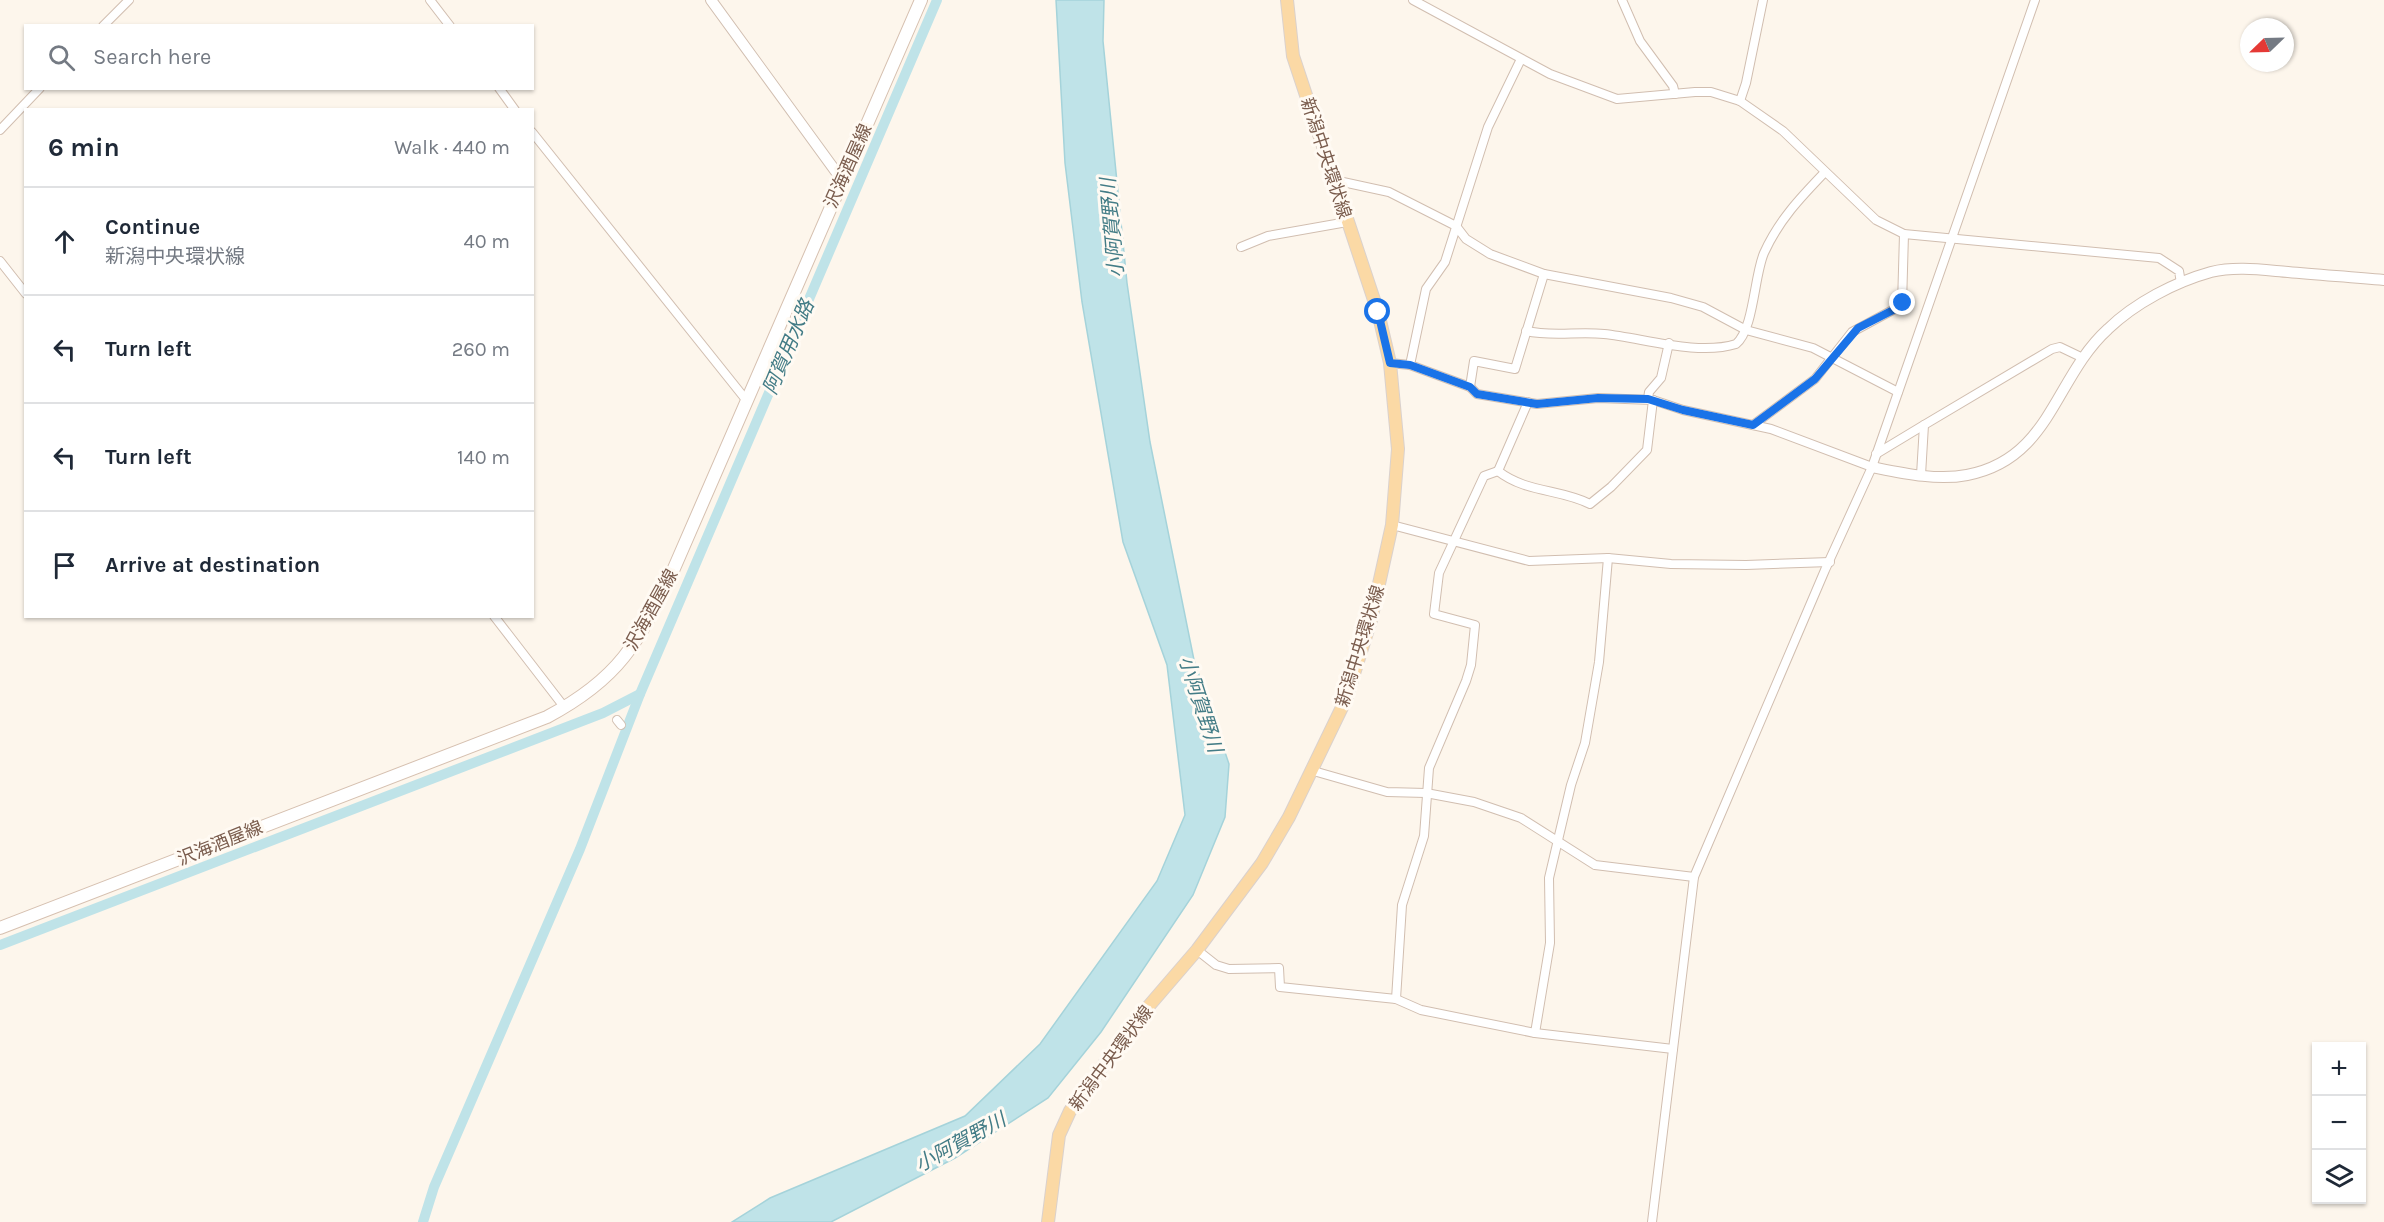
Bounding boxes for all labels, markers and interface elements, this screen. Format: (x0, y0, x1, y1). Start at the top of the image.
north arrow (2240, 18, 2294, 72)
search box (24, 24, 534, 90)
icon: search (45, 41, 78, 74)
text: Search here (93, 44, 211, 70)
street label: 新潟中央環状線 (1296, 95, 1356, 221)
street label: 沢海酒屋線 (820, 120, 876, 212)
text: 6 min (48, 132, 120, 163)
text: Walk · 440 m (394, 136, 510, 159)
water label: 小阿賀野川 (1097, 175, 1128, 279)
text: Continue (105, 214, 200, 240)
icon: ahead (48, 225, 81, 258)
text: 40 m (464, 230, 510, 253)
text: 新潟中央環状線 (105, 245, 245, 268)
route end (1889, 289, 1915, 315)
water label: 阿賀用水路 (758, 295, 819, 398)
route start (1364, 298, 1390, 324)
icon: left (48, 333, 81, 366)
text: Turn left (105, 336, 192, 362)
text: 260 m (452, 338, 510, 361)
icon: left (48, 441, 81, 474)
text: Turn left (105, 444, 192, 470)
text: 140 m (457, 446, 510, 469)
icon: arrive (48, 549, 81, 582)
text: Arrive at destination (105, 552, 320, 578)
street label: 沢海酒屋線 (620, 565, 682, 655)
street label: 新潟中央環状線 (1331, 583, 1389, 709)
water label: 小阿賀野川 (1174, 653, 1228, 757)
street label: 沢海酒屋線 (174, 816, 266, 870)
street label: 新潟中央環状線 (1064, 1001, 1158, 1115)
map controls (2312, 1042, 2366, 1204)
button: + (2312, 1042, 2366, 1096)
button: − (2312, 1096, 2366, 1150)
water label: 小阿賀野川 (911, 1107, 1011, 1177)
button: layers (2312, 1150, 2366, 1204)

